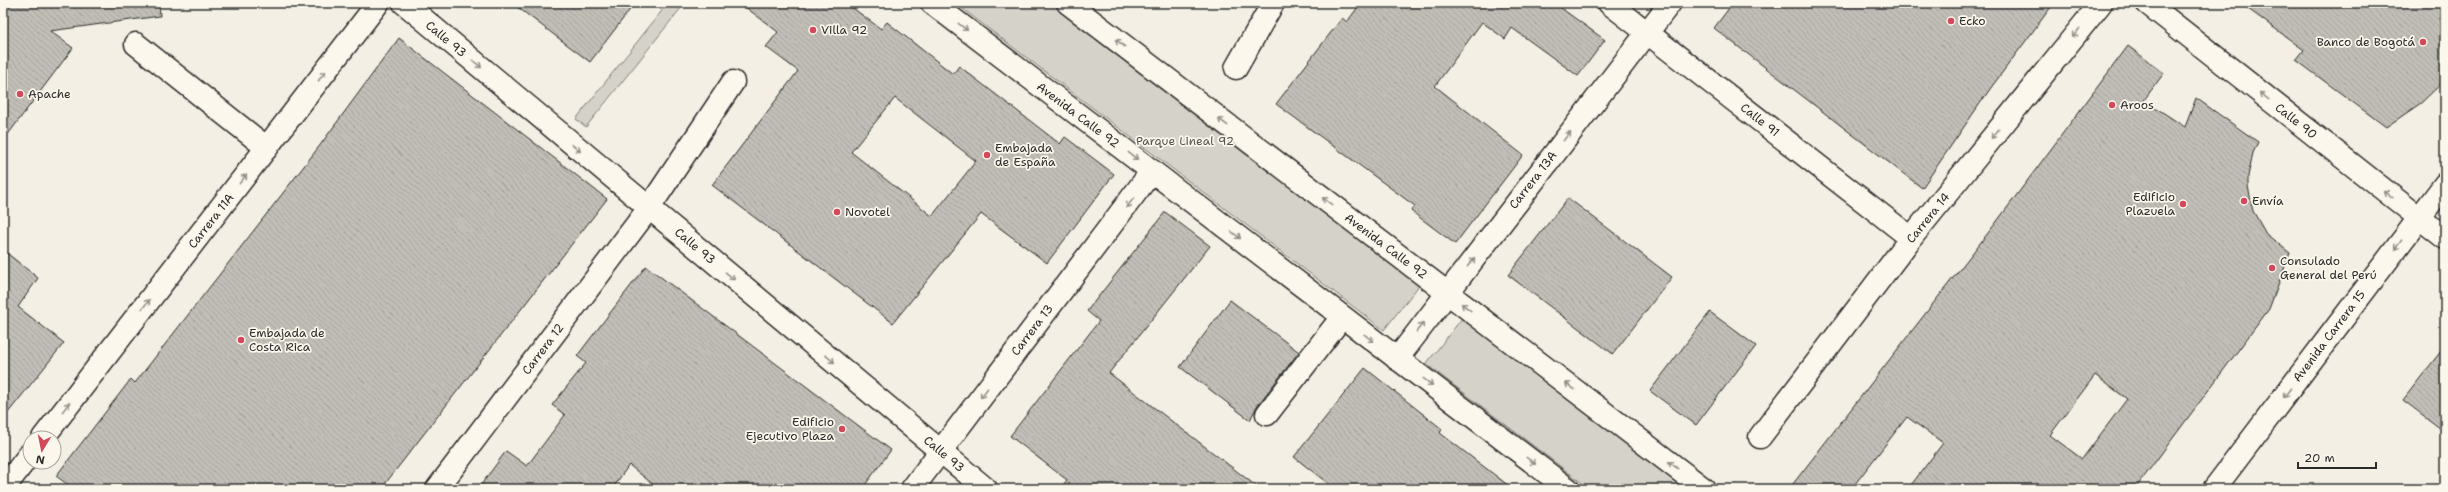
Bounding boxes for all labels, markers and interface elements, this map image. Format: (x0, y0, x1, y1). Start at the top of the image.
place label: Ecko (1959, 13, 1986, 29)
marker: Ecko (1946, 16, 1956, 26)
street label: Calle 93 (422, 17, 470, 61)
place label: Villa 92 (821, 22, 867, 38)
one-way arrow (957, 22, 968, 31)
marker: Villa 92 (808, 25, 818, 35)
one-way arrow (2072, 28, 2081, 39)
place label: Banco de Bogotá (2317, 34, 2416, 50)
marker: Banco de Bogotá (2418, 37, 2428, 47)
one-way arrow (1115, 39, 1126, 48)
one-way arrow (471, 60, 482, 69)
one-way arrow (317, 71, 326, 82)
street label: Avenida Calle 92 (1033, 79, 1123, 151)
place label: Apache (28, 86, 71, 102)
marker: Apache (15, 89, 25, 99)
one-way arrow (2259, 91, 2270, 100)
place label: Aroos (2120, 97, 2154, 113)
street label: Calle 91 (1737, 100, 1783, 140)
marker: Aroos (2107, 100, 2117, 110)
street label: Calle 90 (2272, 100, 2320, 142)
one-way arrow (1218, 118, 1229, 127)
one-way arrow (1990, 129, 1999, 140)
one-way arrow (1563, 131, 1571, 142)
park label: Parque Lineal 92 (1136, 133, 1234, 149)
place label: Embajada de España (995, 140, 1056, 170)
one-way arrow (570, 144, 581, 153)
street label: Carrera 13A (1505, 148, 1561, 212)
marker: Embajada de España (982, 150, 992, 160)
one-way arrow (1127, 152, 1138, 161)
one-way arrow (238, 174, 247, 185)
street label: Carrera 14 (1903, 189, 1953, 247)
place label: Edificio Plazuela (2126, 189, 2176, 219)
one-way arrow (2383, 189, 2394, 198)
street label: Carrera 11A (184, 190, 238, 252)
place label: Envía (2252, 193, 2284, 209)
marker: Envía (2239, 196, 2249, 206)
one-way arrow (1125, 197, 1134, 208)
one-way arrow (1321, 197, 1332, 205)
marker: Edificio Plazuela (2178, 199, 2188, 209)
place label: Novotel (845, 204, 890, 220)
marker: Novotel (832, 207, 842, 217)
street label: Avenida Calle 92 (1341, 210, 1431, 282)
street label: Calle 93 (671, 224, 719, 268)
one-way arrow (1231, 231, 1242, 240)
one-way arrow (2394, 239, 2402, 250)
place label: Consulado General del Perú (2280, 253, 2377, 283)
one-way arrow (1466, 256, 1475, 267)
marker: Consulado General del Perú (2267, 263, 2277, 273)
one-way arrow (725, 271, 735, 280)
street label: Avenida Carrera 15 (2289, 287, 2369, 385)
one-way arrow (142, 299, 150, 310)
street label: Carrera 13 (1007, 301, 1057, 359)
one-way arrow (1461, 303, 1472, 312)
street label: Carrera 12 (518, 320, 568, 378)
one-way arrow (1416, 322, 1424, 333)
place label: Embajada de Costa Rica (249, 325, 325, 355)
one-way arrow (1364, 333, 1375, 342)
marker: Embajada de Costa Rica (236, 335, 246, 345)
one-way arrow (825, 354, 835, 363)
one-way arrow (1422, 378, 1433, 386)
one-way arrow (1564, 382, 1575, 391)
one-way arrow (980, 387, 989, 398)
one-way arrow (2282, 387, 2291, 398)
one-way arrow (62, 402, 71, 413)
place label: Edificio Ejecutivo Plaza (746, 414, 835, 444)
marker: Edificio Ejecutivo Plaza (837, 424, 847, 434)
north arrow (22, 430, 62, 470)
street label: Calle 93 (920, 432, 968, 476)
scale bar (2298, 444, 2376, 470)
text: 20 m (2304, 450, 2335, 466)
text: N (34, 451, 46, 467)
one-way arrow (1526, 457, 1537, 465)
one-way arrow (1667, 461, 1678, 470)

